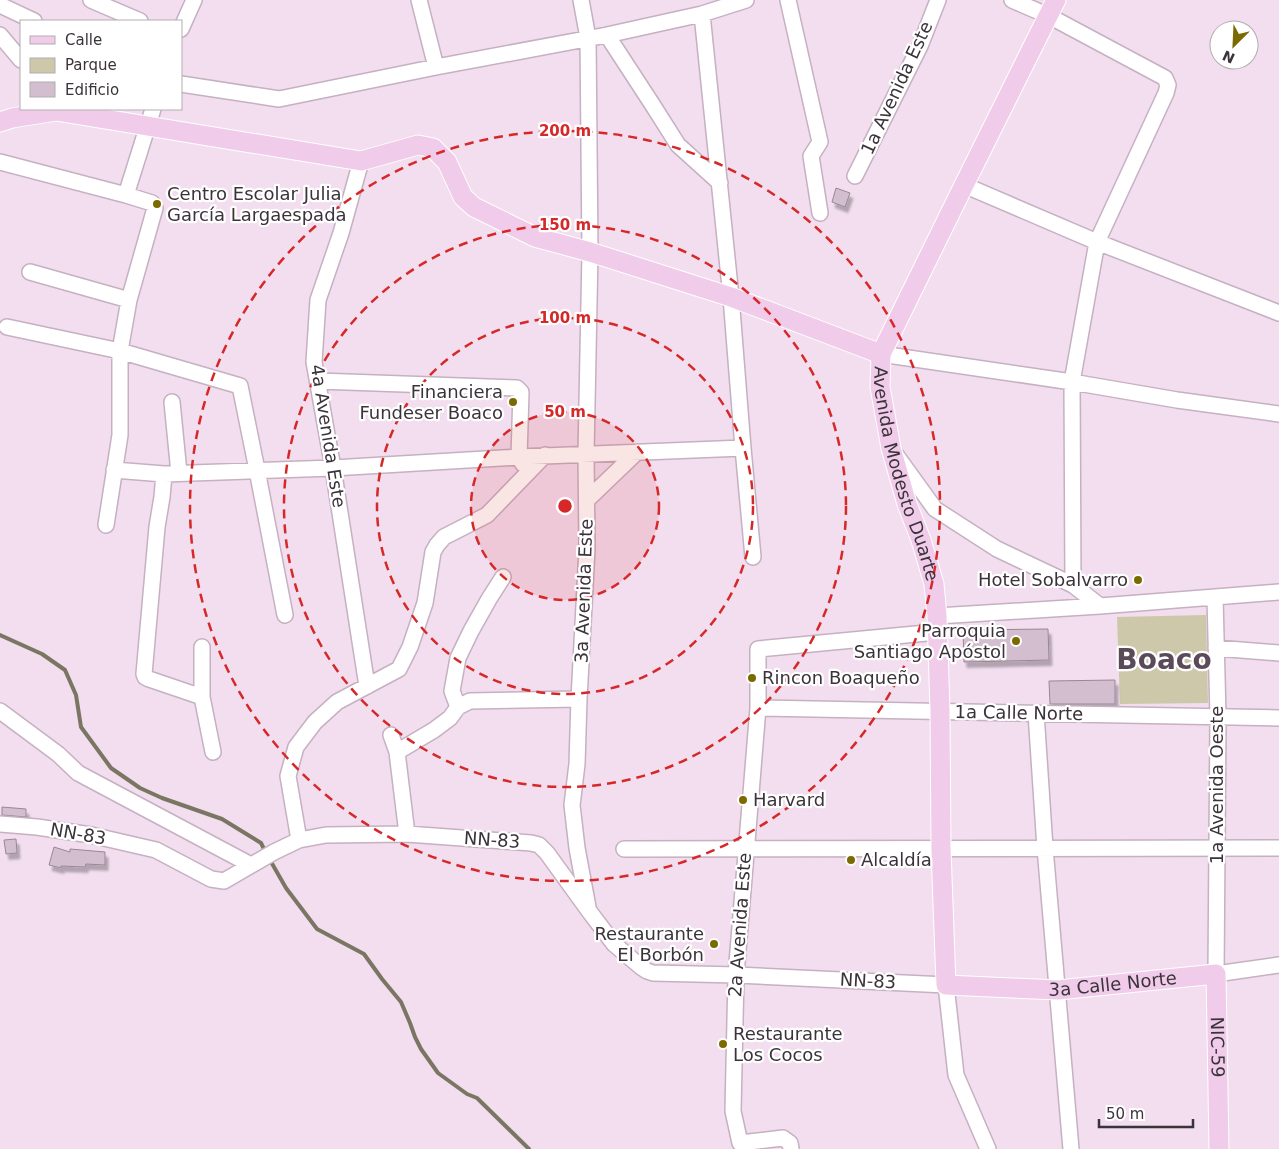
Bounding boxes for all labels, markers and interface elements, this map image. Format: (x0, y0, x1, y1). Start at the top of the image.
street label: 1a Avenida Este (856, 18, 937, 158)
legend (20, 20, 182, 110)
north arrow (1209, 20, 1259, 70)
text: Calle (65, 31, 102, 49)
text: N (1220, 47, 1237, 67)
text: Parque (65, 56, 117, 74)
text: Edificio (65, 81, 119, 99)
text: 200 m (539, 122, 591, 140)
place label: Centro Escolar Julia García Largaespada (167, 183, 347, 225)
marker: Centro Escolar Julia García Largaespada (151, 198, 163, 210)
text: 150 m (539, 216, 591, 234)
text: 100 m (539, 309, 591, 327)
street label: 4a Avenida Este (307, 363, 350, 509)
street label: Avenida Modesto Duarte (870, 366, 943, 583)
place label: Financiera Fundeser Boaco (359, 381, 503, 423)
marker: Financiera Fundeser Boaco (507, 396, 519, 408)
text: 50 m (544, 403, 586, 421)
centre of rings (556, 497, 574, 515)
street label: 3a Avenida Este (570, 518, 597, 664)
place label: Hotel Sobalvarro (978, 569, 1128, 590)
marker: Hotel Sobalvarro (1132, 574, 1144, 586)
place label: Parroquia Santiago Apóstol (854, 620, 1006, 662)
marker: Parroquia Santiago Apóstol (1010, 635, 1022, 647)
district label: Boaco (1116, 643, 1212, 676)
place label: Rincon Boaqueño (762, 667, 920, 688)
marker: Rincon Boaqueño (746, 672, 758, 684)
street label: 1a Calle Norte (955, 701, 1083, 724)
street label: 1a Avenida Oeste (1206, 706, 1227, 864)
place label: Harvard (753, 789, 825, 810)
marker: Harvard (737, 794, 749, 806)
street label: NN-83 (49, 818, 108, 849)
street label: NN-83 (463, 827, 521, 852)
place label: Alcaldía (861, 849, 932, 870)
street label: 2a Avenida Este (724, 852, 755, 998)
marker: Alcaldía (845, 854, 857, 866)
place label: Restaurante El Borbón (594, 923, 704, 965)
marker: Restaurante El Borbón (708, 938, 720, 950)
street label: 3a Calle Norte (1048, 967, 1178, 1000)
street label: NN-83 (839, 969, 897, 992)
street label: NIC-59 (1207, 1017, 1229, 1078)
place label: Restaurante Los Cocos (733, 1023, 843, 1065)
marker: Restaurante Los Cocos (717, 1038, 729, 1050)
scale bar (1099, 1096, 1193, 1128)
text: 50 m (1106, 1105, 1144, 1123)

